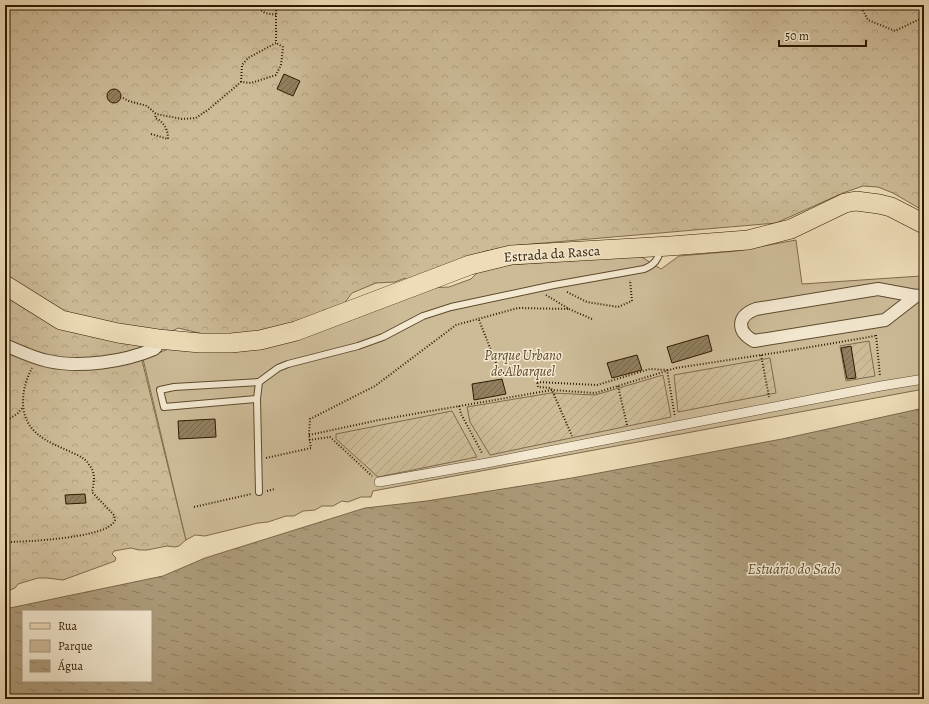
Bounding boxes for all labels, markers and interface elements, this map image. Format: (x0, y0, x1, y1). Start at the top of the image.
scale bar (779, 22, 866, 48)
text: 50 m (785, 28, 809, 44)
street label: Estrada da Rasca (503, 241, 601, 267)
park label: Parque Urbano de Albarquel (484, 346, 562, 381)
water label: Estuário do Sado (748, 559, 840, 579)
legend (22, 610, 152, 682)
text: Rua (58, 618, 77, 634)
text: Parque (58, 638, 93, 654)
text: Água (57, 658, 84, 674)

